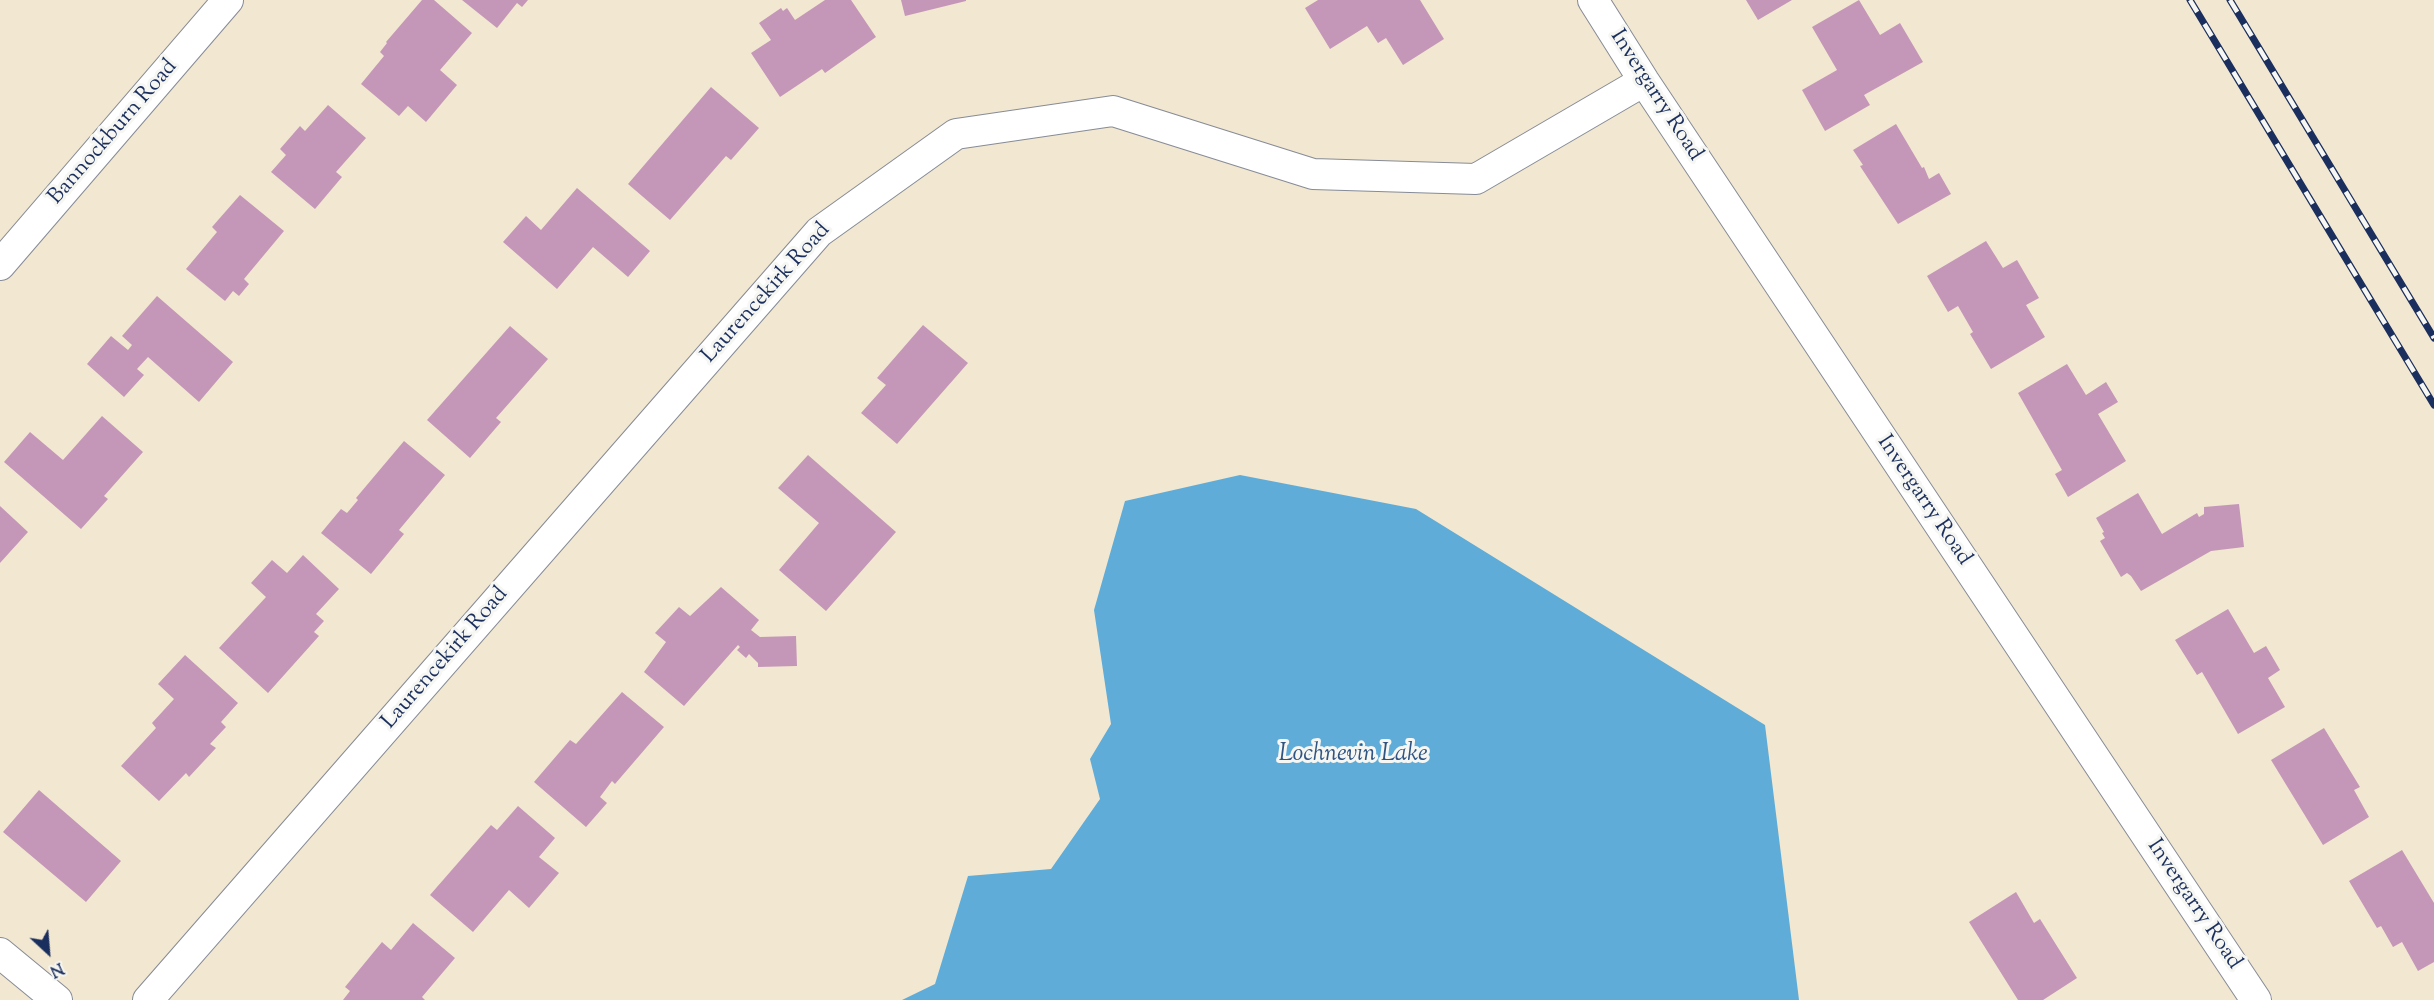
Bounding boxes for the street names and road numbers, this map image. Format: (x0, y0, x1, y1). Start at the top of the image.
street label: Invergarry Road (1603, 25, 1707, 167)
street label: Bannockburn Road (44, 55, 184, 211)
street label: Laurencekirk Road (697, 218, 837, 370)
street label: Invergarry Road (1870, 431, 1976, 571)
street label: Laurencekirk Road (377, 583, 515, 735)
street label: Invergarry Road (2140, 835, 2246, 975)

